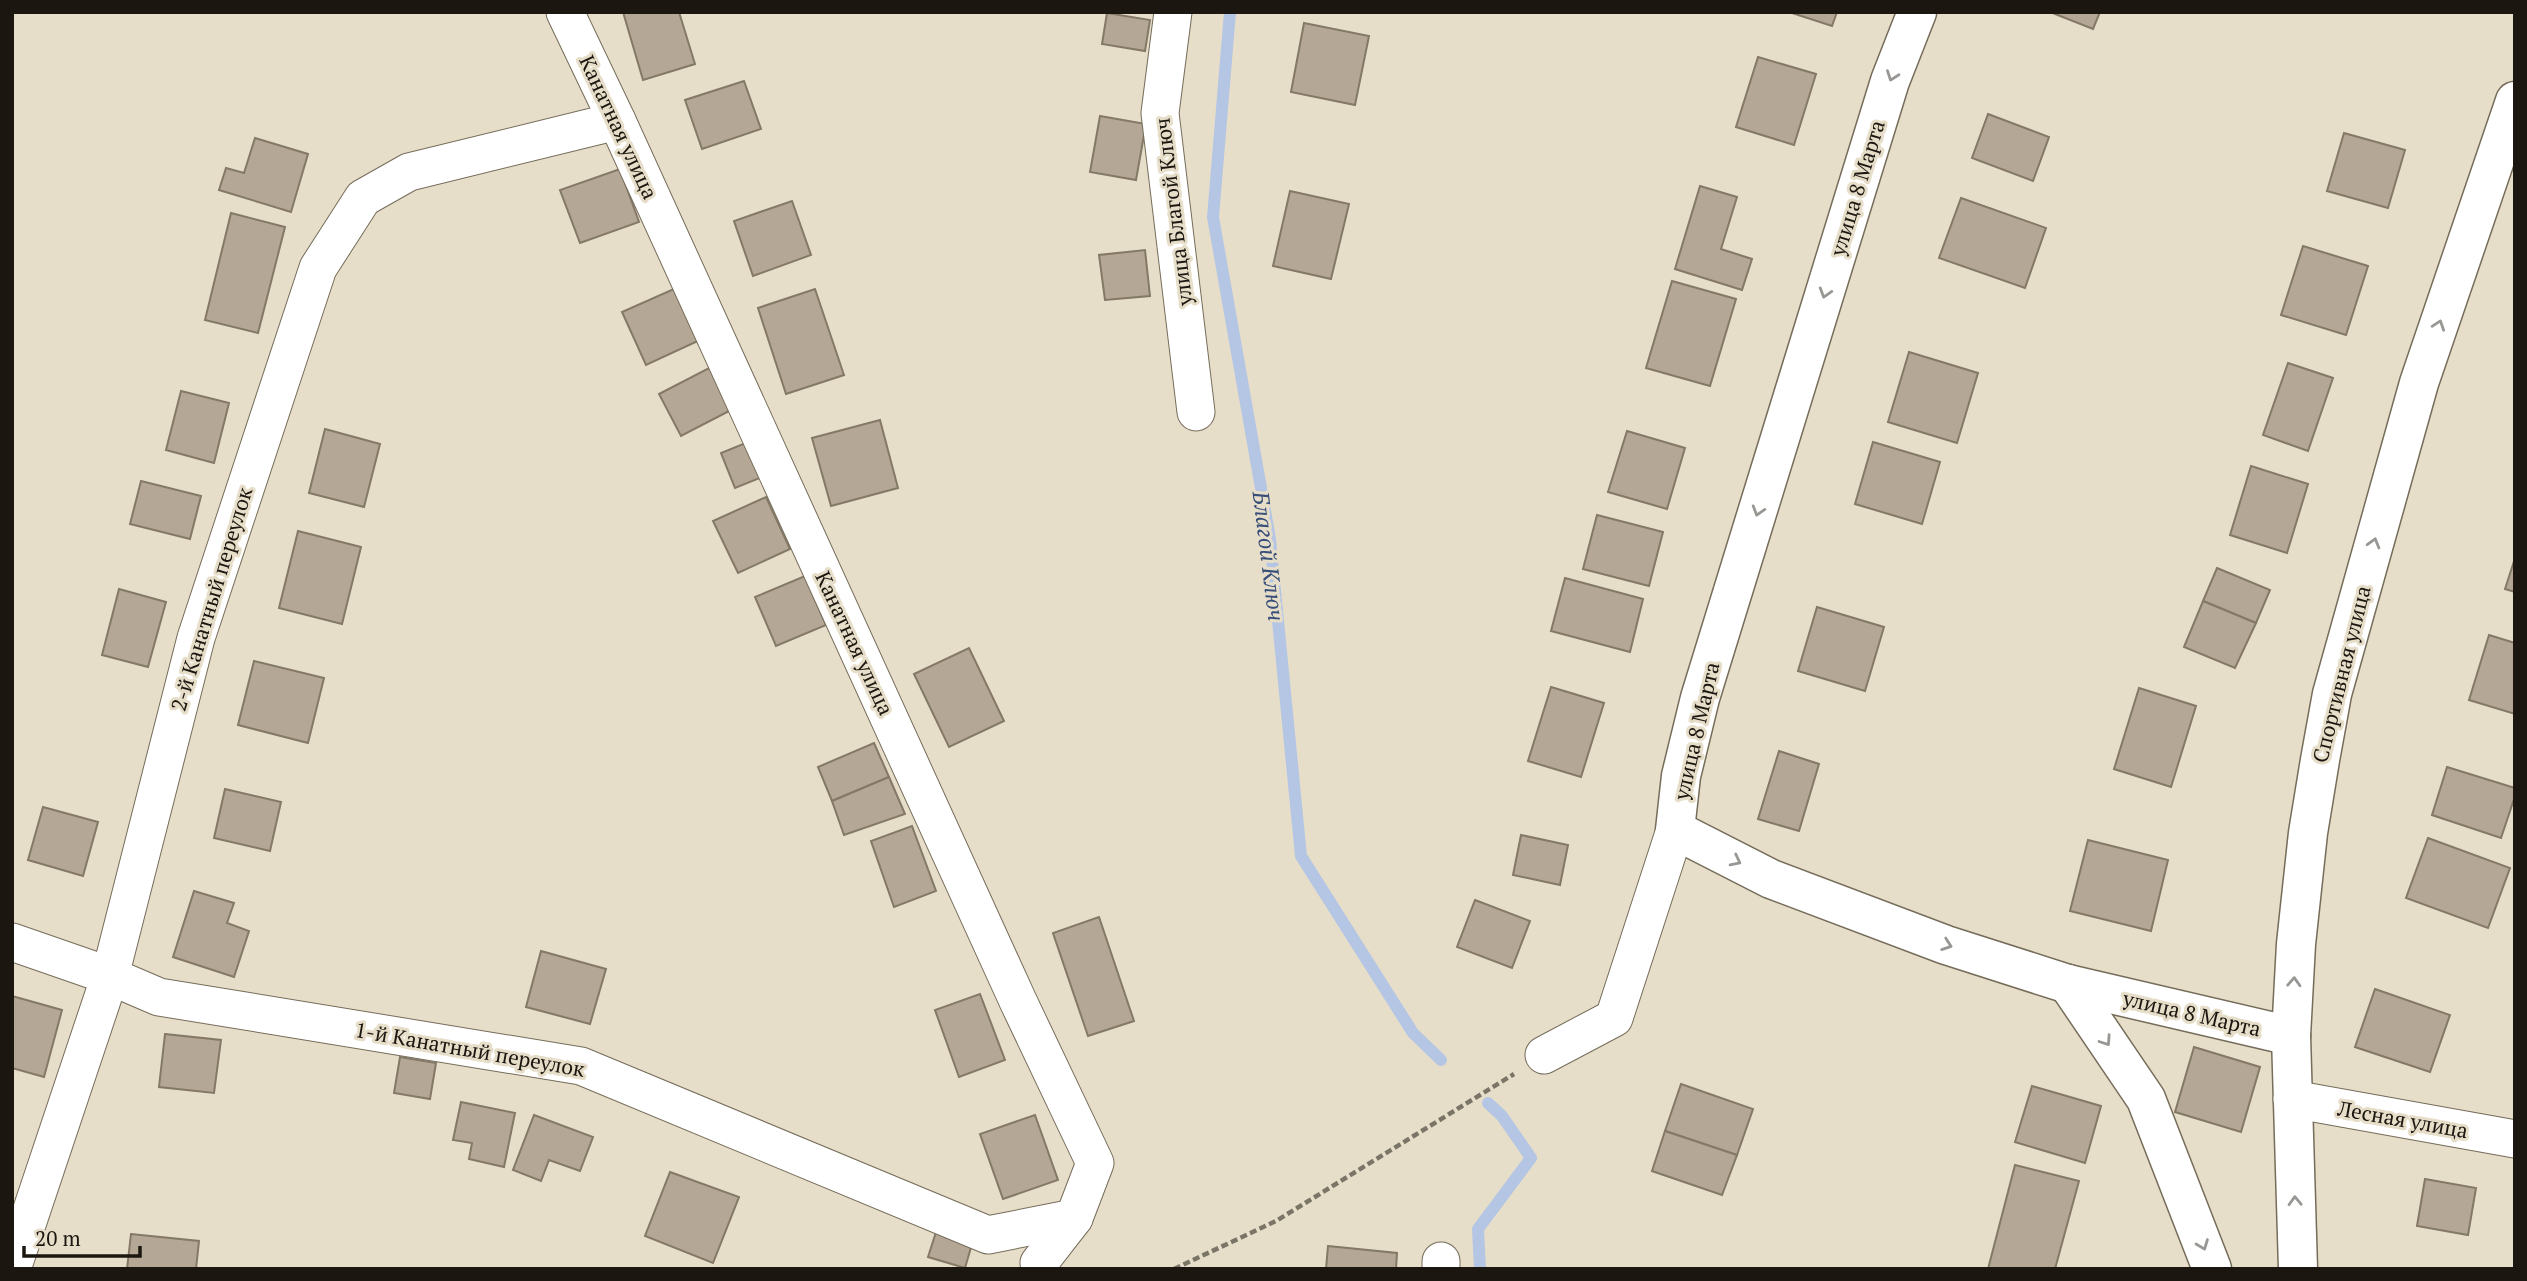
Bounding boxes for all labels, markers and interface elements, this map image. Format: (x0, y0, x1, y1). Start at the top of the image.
street label: Канатная улица (573, 51, 665, 204)
one-way arrow (1886, 69, 1900, 81)
street label: улица Благой Ключ (1148, 116, 1199, 309)
street label: улица 8 Марта (1823, 116, 1891, 260)
one-way arrow (1818, 287, 1833, 299)
one-way arrow (2430, 319, 2445, 331)
street label: 2-й Канатный переулок (164, 483, 259, 714)
water label: Благой Ключ (1246, 488, 1292, 623)
one-way arrow (1752, 504, 1766, 516)
one-way arrow (2366, 537, 2381, 549)
street label: Канатная улица (809, 567, 901, 720)
street label: Спортивная улица (2305, 582, 2377, 765)
street label: улица 8 Марта (1666, 659, 1726, 804)
one-way arrow (1729, 853, 1741, 867)
one-way arrow (1941, 937, 1953, 951)
one-way arrow (2286, 976, 2301, 987)
street label: улица 8 Марта (2119, 983, 2264, 1043)
street label: 1-й Канатный переулок (353, 1015, 588, 1083)
one-way arrow (2098, 1033, 2110, 1046)
street label: Лесная улица (2335, 1094, 2471, 1144)
one-way arrow (2288, 1195, 2303, 1206)
scale bar (24, 1214, 140, 1258)
text: 20 m (35, 1224, 81, 1252)
one-way arrow (2195, 1239, 2209, 1251)

